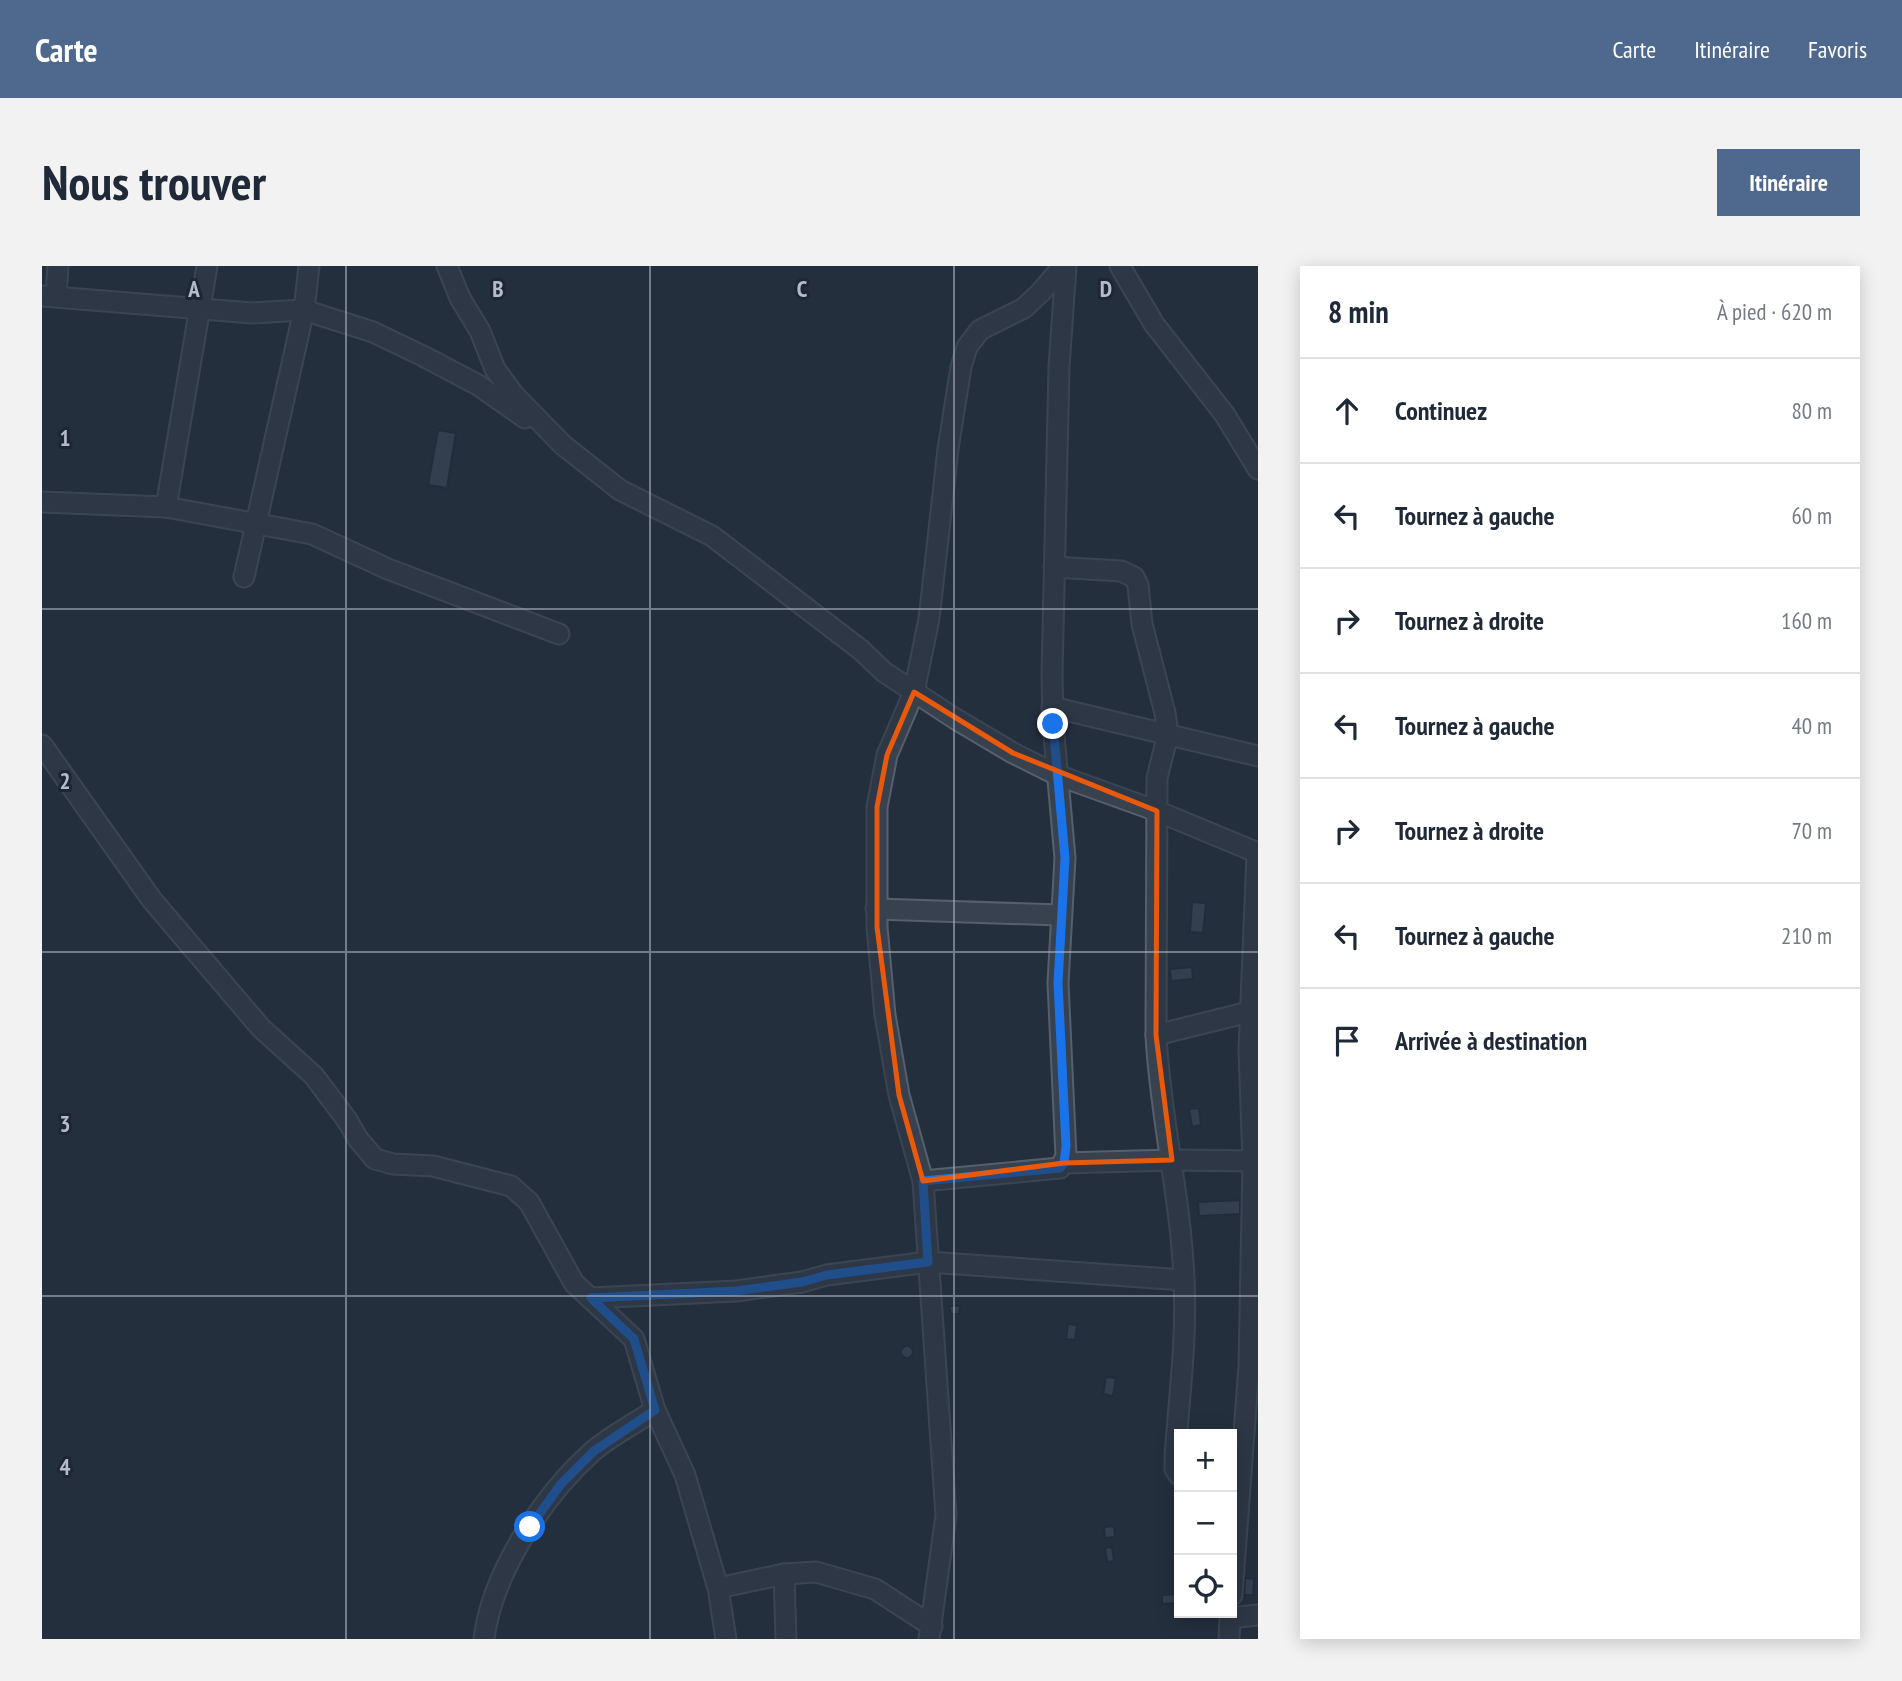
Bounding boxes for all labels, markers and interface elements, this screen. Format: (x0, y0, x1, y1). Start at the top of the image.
text: Carte (35, 28, 98, 71)
text: Carte (1612, 34, 1656, 65)
text: Itinéraire (1694, 34, 1770, 65)
text: Favoris (1808, 34, 1867, 65)
button: Itinéraire (1717, 149, 1860, 216)
text: Nous trouver (42, 150, 266, 214)
text: A (187, 274, 200, 303)
text: B (492, 274, 504, 303)
text: C (797, 274, 808, 303)
text: D (1100, 274, 1112, 303)
text: 8 min (1328, 292, 1389, 331)
text: À pied · 620 m (1717, 297, 1832, 326)
icon: ahead (1328, 392, 1366, 430)
text: Continuez (1395, 394, 1487, 427)
text: 80 m (1791, 396, 1832, 425)
text: 1 (60, 423, 71, 452)
icon: left (1328, 497, 1366, 535)
text: Tournez à gauche (1395, 499, 1555, 532)
text: 60 m (1791, 501, 1832, 530)
icon: right (1328, 602, 1366, 640)
text: Tournez à droite (1395, 604, 1544, 637)
text: 160 m (1781, 606, 1832, 635)
icon: left (1328, 707, 1366, 745)
route end (1037, 708, 1068, 739)
text: Tournez à gauche (1395, 709, 1555, 742)
text: 40 m (1791, 711, 1832, 740)
text: 2 (60, 766, 71, 795)
icon: right (1328, 812, 1366, 850)
text: Tournez à droite (1395, 814, 1544, 847)
text: 70 m (1791, 816, 1832, 845)
icon: left (1328, 917, 1366, 955)
text: Tournez à gauche (1395, 919, 1555, 952)
text: 210 m (1781, 921, 1832, 950)
icon: arrive (1328, 1022, 1366, 1060)
text: Arrivée à destination (1395, 1024, 1587, 1057)
text: 3 (60, 1109, 71, 1138)
map controls (1174, 1429, 1237, 1618)
button: + (1174, 1429, 1237, 1492)
text: 4 (60, 1452, 71, 1481)
button: − (1174, 1492, 1237, 1555)
route start (514, 1511, 545, 1542)
button: locate (1174, 1555, 1237, 1618)

